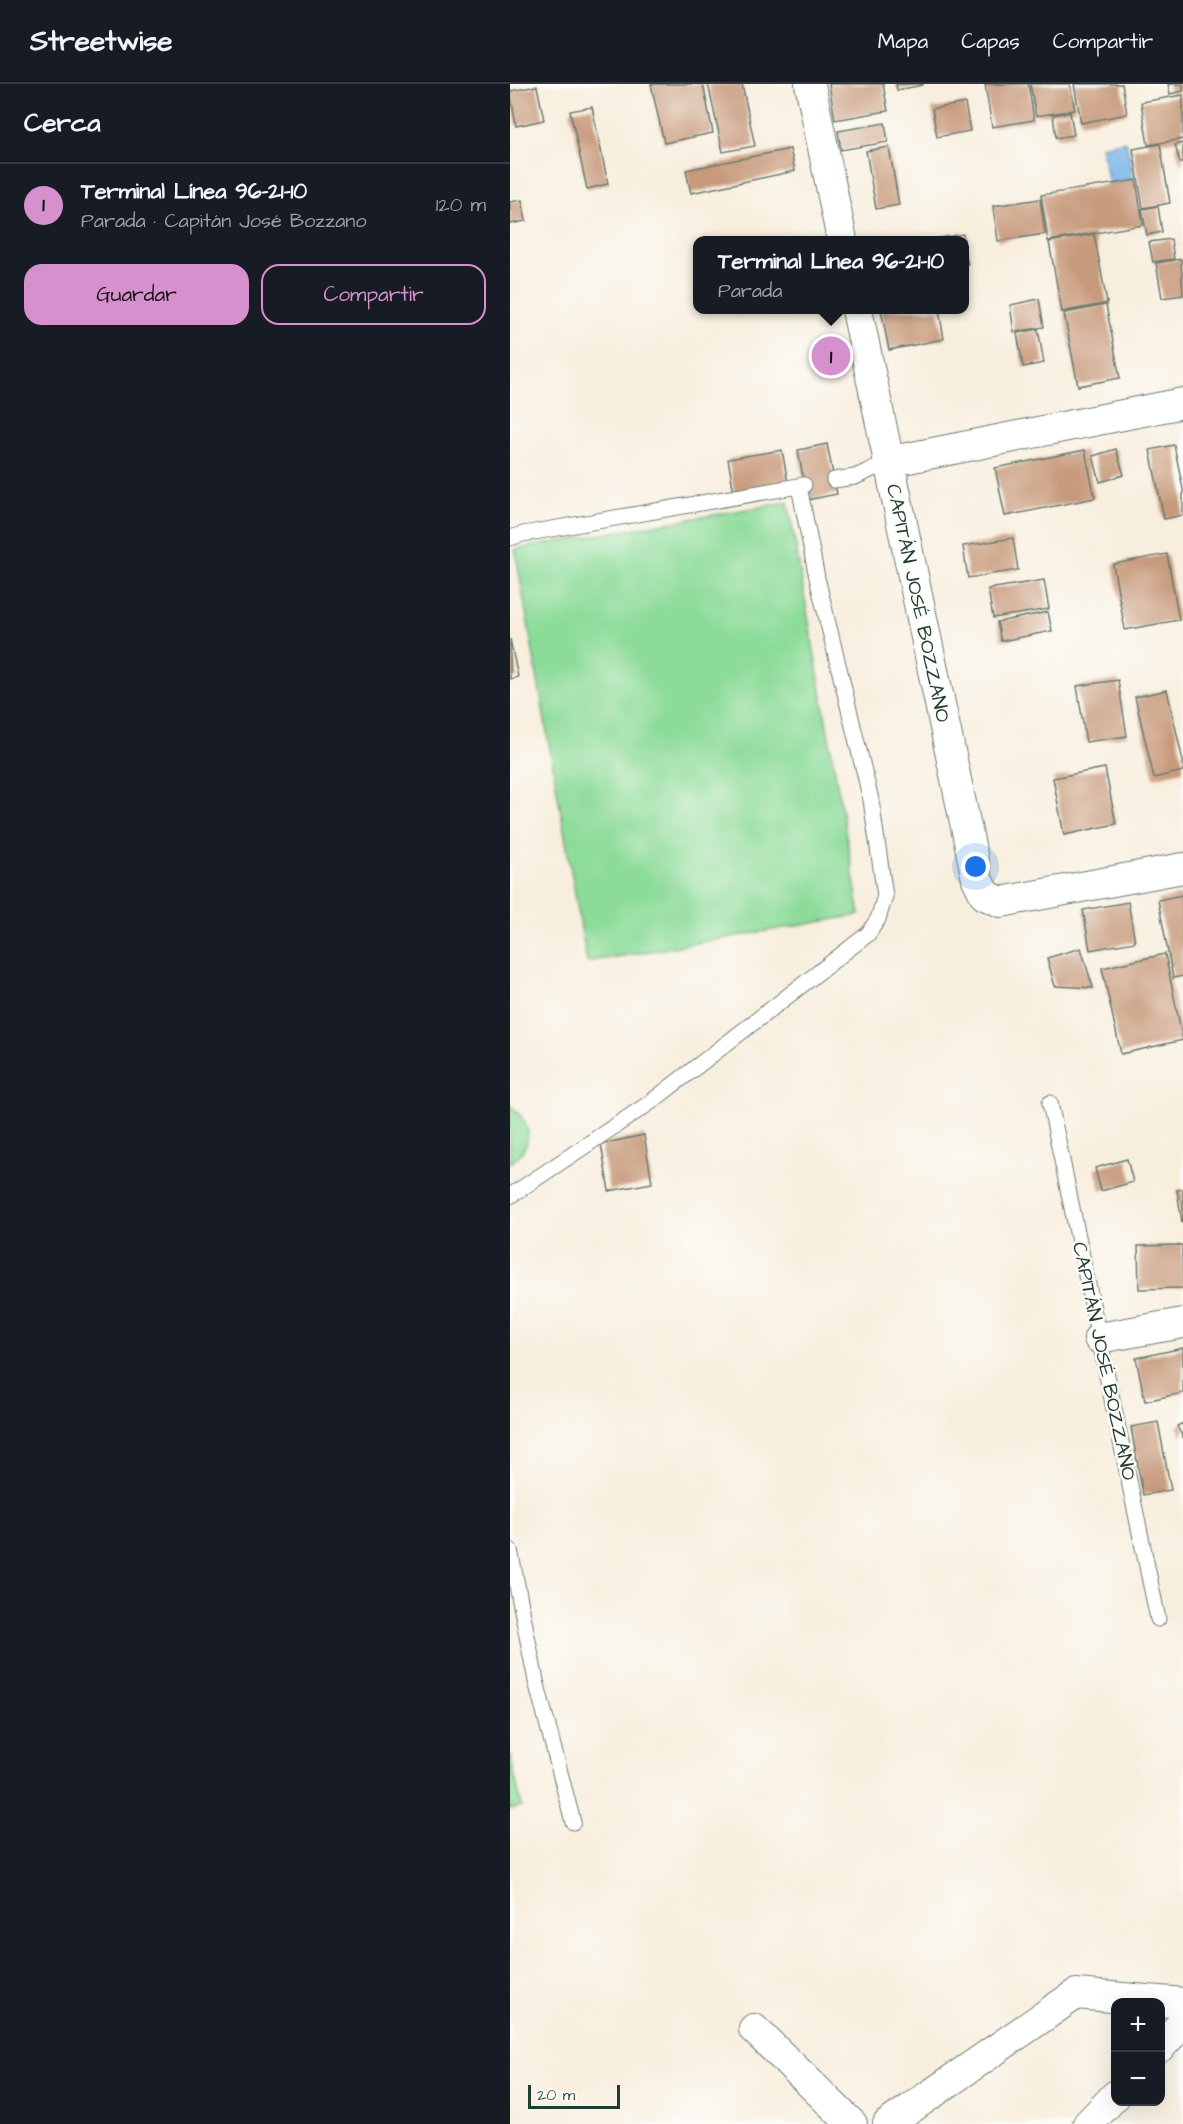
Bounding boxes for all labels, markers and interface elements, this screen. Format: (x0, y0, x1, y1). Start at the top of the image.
text: Streetwise (30, 22, 172, 61)
text: Mapa (878, 27, 928, 56)
text: Capas (961, 27, 1020, 56)
text: Compartir (1053, 27, 1153, 56)
text: Cerca (24, 105, 101, 141)
text: Terminal Línea 96-21-10 (81, 176, 307, 207)
text: 1 (42, 191, 45, 219)
text: 120 m (436, 191, 486, 219)
text: Parada · Capitán José Bozzano (81, 207, 367, 235)
popup (693, 236, 969, 314)
text: Terminal Línea 96-21-10 (718, 246, 944, 277)
button: Guardar (24, 264, 249, 325)
button: Compartir (261, 264, 486, 325)
text: Parada (718, 277, 782, 305)
pin: 1 (812, 334, 850, 378)
street label: CAPITÁN JOSÉ BOZZANO (879, 481, 957, 725)
your location (961, 852, 990, 881)
street label: CAPITÁN JOSÉ BOZZANO (1065, 1239, 1143, 1483)
map controls (1111, 1998, 1165, 2106)
button: + (1111, 1998, 1165, 2052)
button: − (1111, 2052, 1165, 2106)
scale bar (528, 2082, 620, 2110)
text: 20 m (537, 2084, 575, 2106)

